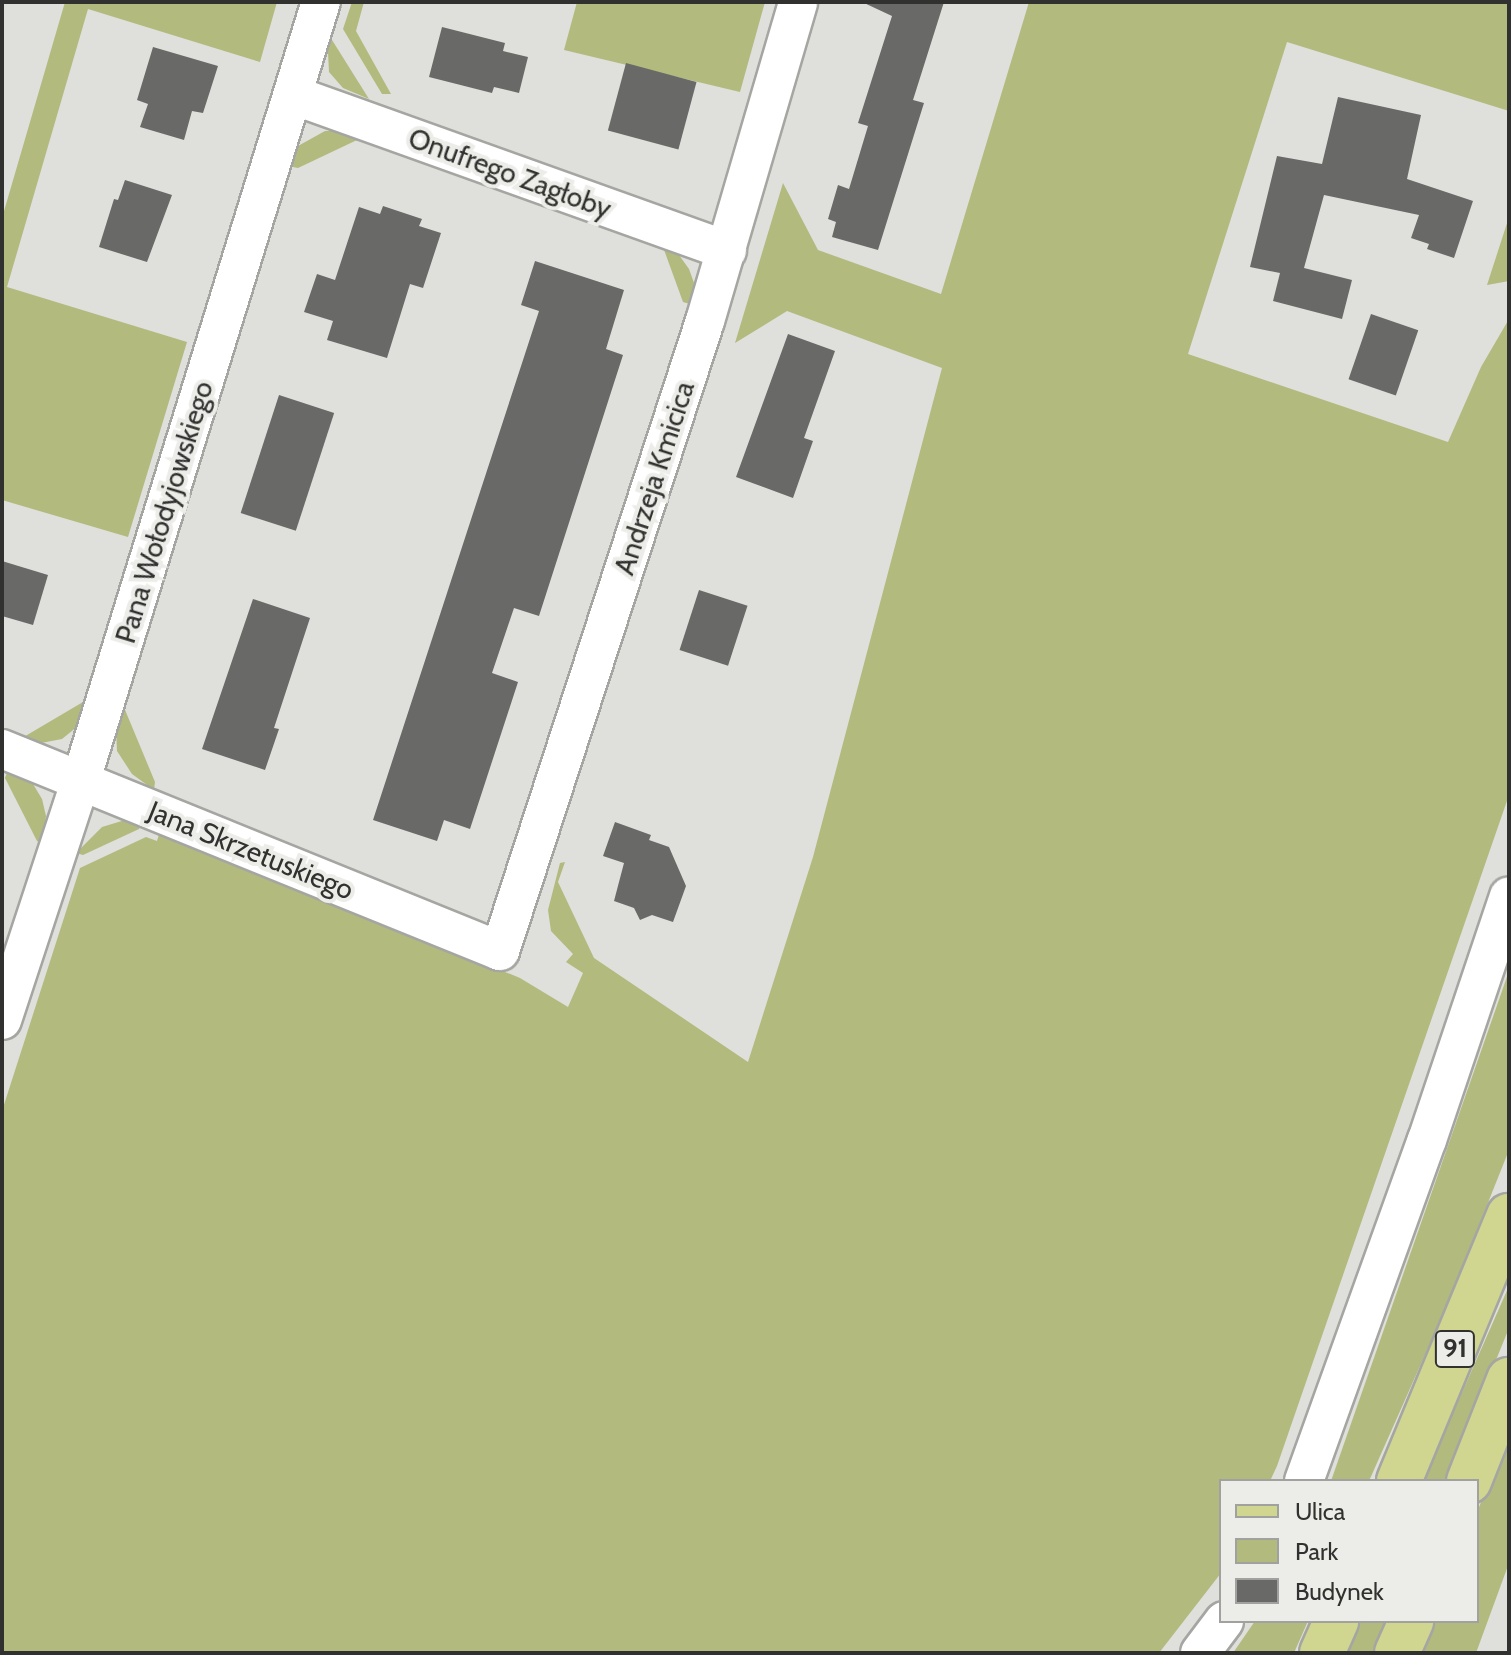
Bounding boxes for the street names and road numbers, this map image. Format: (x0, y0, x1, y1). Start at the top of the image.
street label: Onufrego Zagłoby (404, 121, 616, 225)
street label: Pana Wołodyjowskiego (108, 377, 220, 647)
street label: Andrzeja Kmicica (607, 377, 701, 579)
street label: Jana Skrzetuskiego (143, 794, 359, 906)
road number: 91 (1433, 1327, 1477, 1371)

